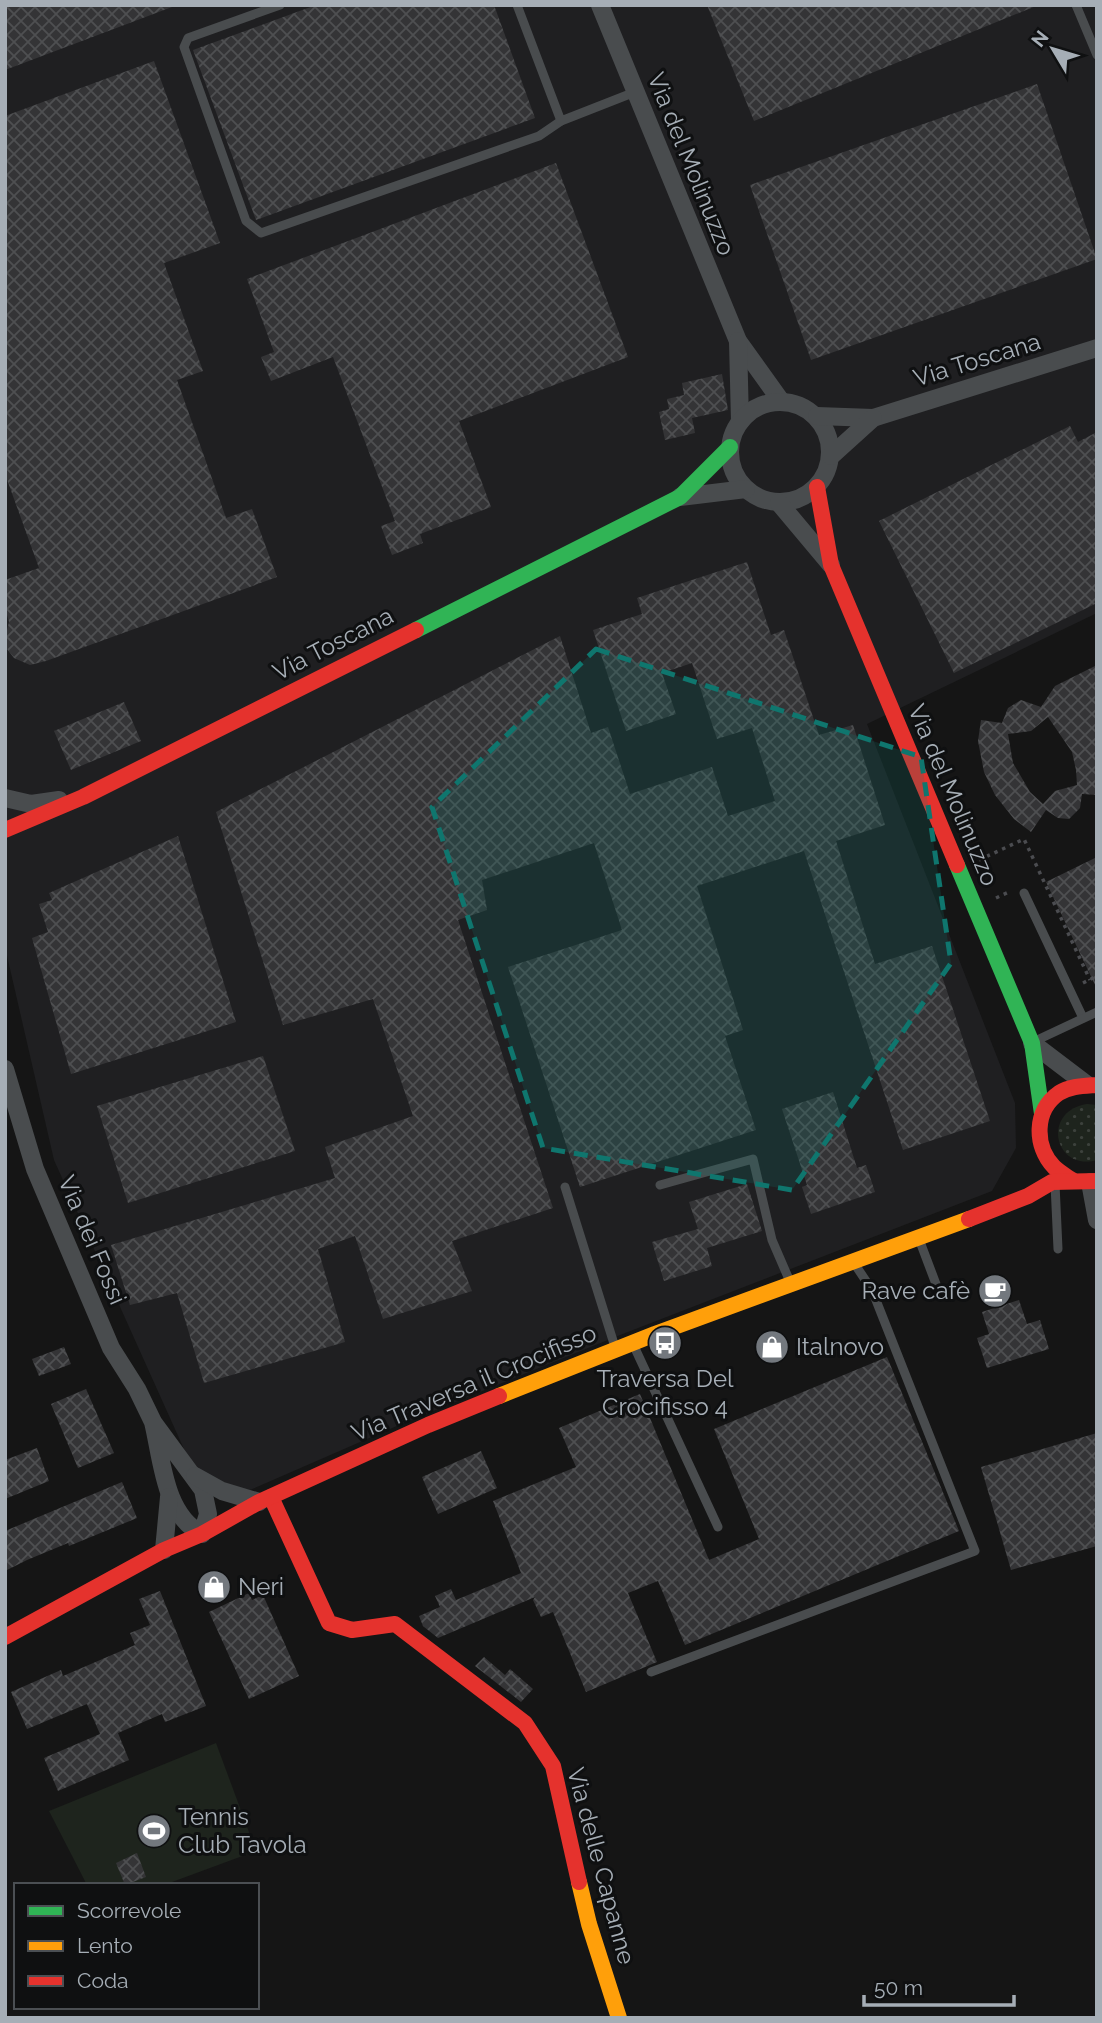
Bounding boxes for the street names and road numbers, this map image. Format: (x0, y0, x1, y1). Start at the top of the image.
street label: Via del Molinuzzo (642, 68, 741, 259)
street label: Via Toscana (910, 326, 1044, 393)
street label: Via Toscana (268, 601, 398, 686)
street label: Via del Molinuzzo (902, 700, 1005, 890)
street label: Via dei Fossi (52, 1171, 133, 1309)
street label: Via Traversa il Crocifisso (347, 1318, 601, 1447)
street label: Via delle Capanne (561, 1764, 642, 1967)

